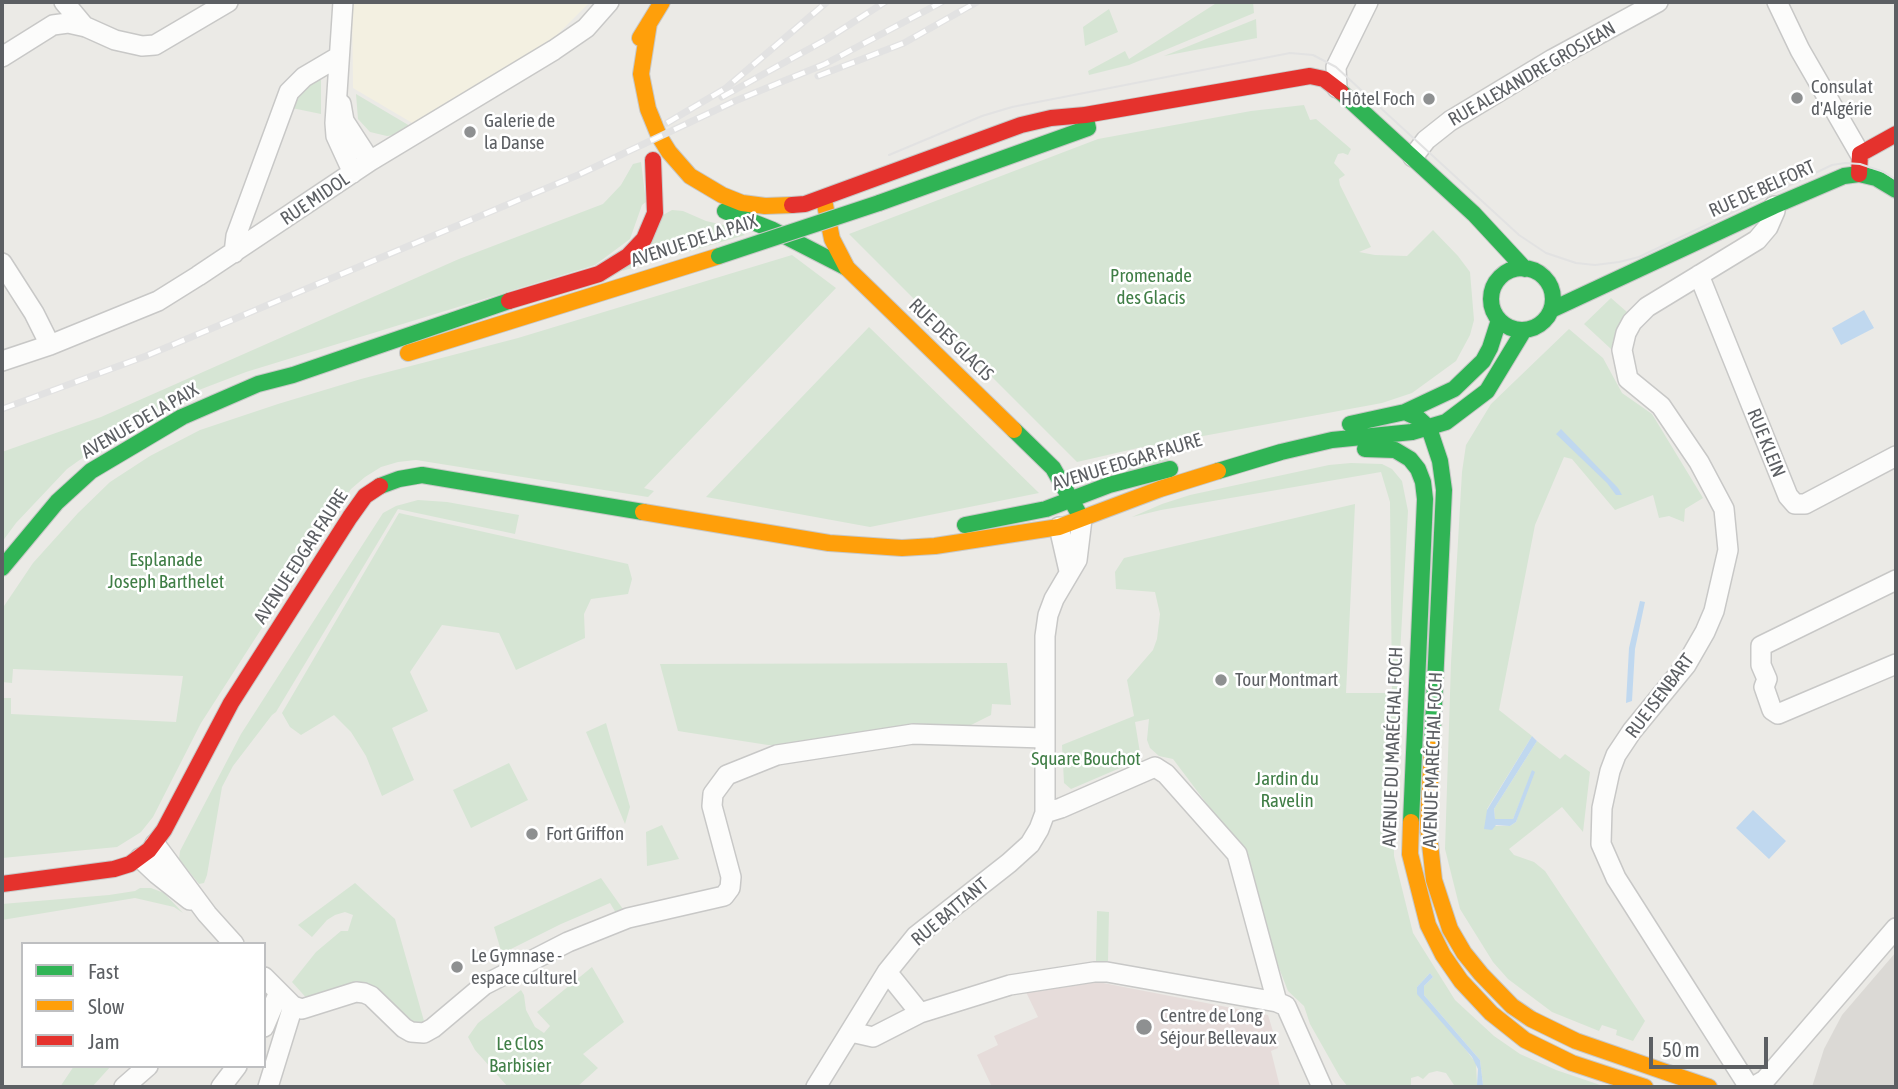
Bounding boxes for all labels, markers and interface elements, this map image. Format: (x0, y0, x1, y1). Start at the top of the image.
street label: RUE ALEXANDRE GROSJEAN (1444, 17, 1620, 131)
place label: Consulat d'Algérie (1811, 76, 1873, 120)
place label: Hôtel Foch (1341, 88, 1415, 110)
marker: Consulat d'Algérie (1789, 90, 1805, 106)
marker: Hôtel Foch (1421, 91, 1437, 107)
place label: Galerie de la Danse (484, 110, 555, 154)
marker: Galerie de la Danse (462, 124, 478, 140)
street label: RUE DE BELFORT (1705, 155, 1819, 223)
street label: RUE MIDOL (276, 168, 354, 230)
street label: AVENUE DE LA PAIX (628, 210, 760, 272)
park label: Promenade des Glacis (1110, 265, 1192, 309)
street label: RUE DES GLACIS (904, 294, 998, 386)
street label: AVENUE DE LA PAIX (77, 378, 203, 464)
street label: RUE KLEIN (1742, 405, 1790, 481)
street label: AVENUE EDGAR FAURE (1050, 428, 1204, 496)
street label: AVENUE EDGAR FAURE (249, 486, 353, 628)
park label: Esplanade Joseph Barthelet (108, 549, 224, 593)
street label: AVENUE DU MARÉCHAL FOCH (1378, 646, 1408, 848)
street label: RUE ISENBART (1621, 649, 1699, 743)
place label: Tour Montmart (1235, 669, 1338, 691)
marker: Tour Montmart (1213, 672, 1229, 688)
street label: AVENUE MARÉCHAL FOCH (1419, 672, 1447, 848)
park label: Square Bouchot (1031, 748, 1141, 770)
park label: Jardin du Ravelin (1255, 768, 1319, 812)
place label: Fort Griffon (546, 823, 624, 845)
marker: Fort Griffon (524, 826, 540, 842)
street label: RUE BATTANT (907, 873, 993, 951)
legend (21, 942, 266, 1068)
place label: Le Gymnase - espace culturel (471, 945, 578, 989)
text: Fast (88, 959, 119, 983)
marker: Le Gymnase - espace culturel (449, 959, 465, 975)
text: Slow (88, 994, 124, 1018)
place label: Centre de Long Séjour Bellevaux (1160, 1005, 1277, 1049)
marker: Centre de Long Séjour Bellevaux (1134, 1017, 1154, 1037)
scale bar (1653, 1023, 1772, 1066)
text: Jam (88, 1029, 120, 1053)
park label: Le Clos Barbisier (489, 1033, 551, 1077)
text: 50 m (1662, 1037, 1700, 1061)

